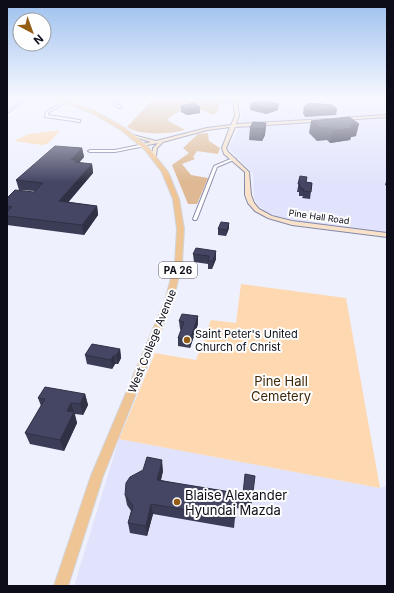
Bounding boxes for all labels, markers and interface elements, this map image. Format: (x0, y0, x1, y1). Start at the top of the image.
north arrow (12, 12, 52, 52)
text: N (31, 32, 46, 48)
street label: Pine Hall Road (288, 207, 350, 226)
road number: PA 26 (159, 262, 197, 278)
street label: West College Avenue (125, 287, 179, 395)
place label: Saint Peter's United Church of Christ (195, 327, 298, 354)
marker: Saint Peter's United Church of Christ (182, 335, 192, 345)
park label: Pine Hall Cemetery (251, 373, 311, 404)
place label: Blaise Alexander Hyundai Mazda (185, 487, 287, 518)
marker: Blaise Alexander Hyundai Mazda (172, 497, 182, 507)

